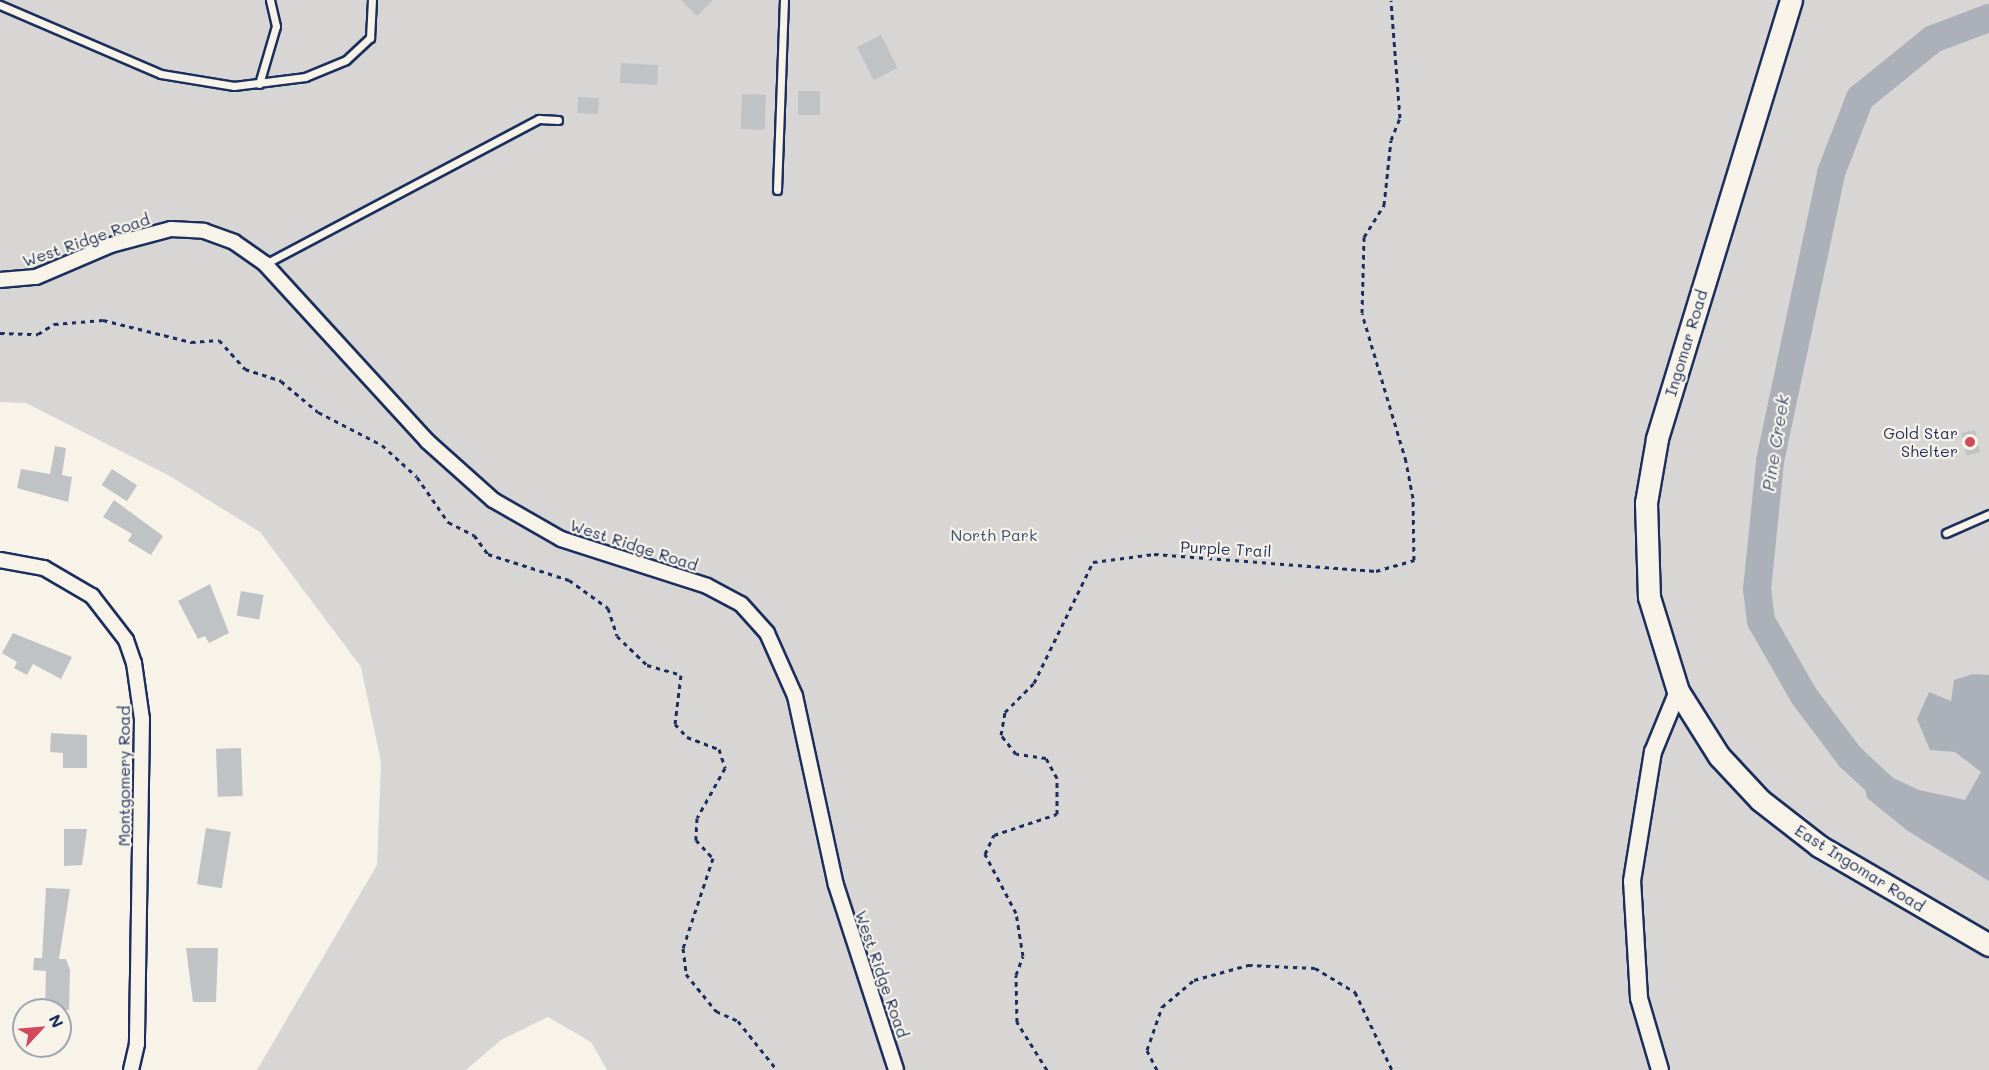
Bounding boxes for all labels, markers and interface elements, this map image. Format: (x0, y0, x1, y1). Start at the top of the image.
street label: West Ridge Road (20, 209, 152, 271)
street label: Ingomar Road (1661, 287, 1711, 399)
water label: Pine Creek (1757, 393, 1793, 493)
place label: Gold Star Shelter (1883, 423, 1958, 461)
marker: Gold Star Shelter (1963, 435, 1977, 449)
street label: West Ridge Road (568, 515, 700, 575)
park label: North Park (951, 525, 1037, 545)
street label: Purple Trail (1180, 537, 1272, 561)
street label: Montgomery Road (114, 706, 134, 846)
street label: East Ingomar Road (1792, 820, 1928, 916)
street label: West Ridge Road (851, 908, 913, 1040)
north arrow (12, 998, 72, 1058)
text: N (45, 1011, 69, 1031)

